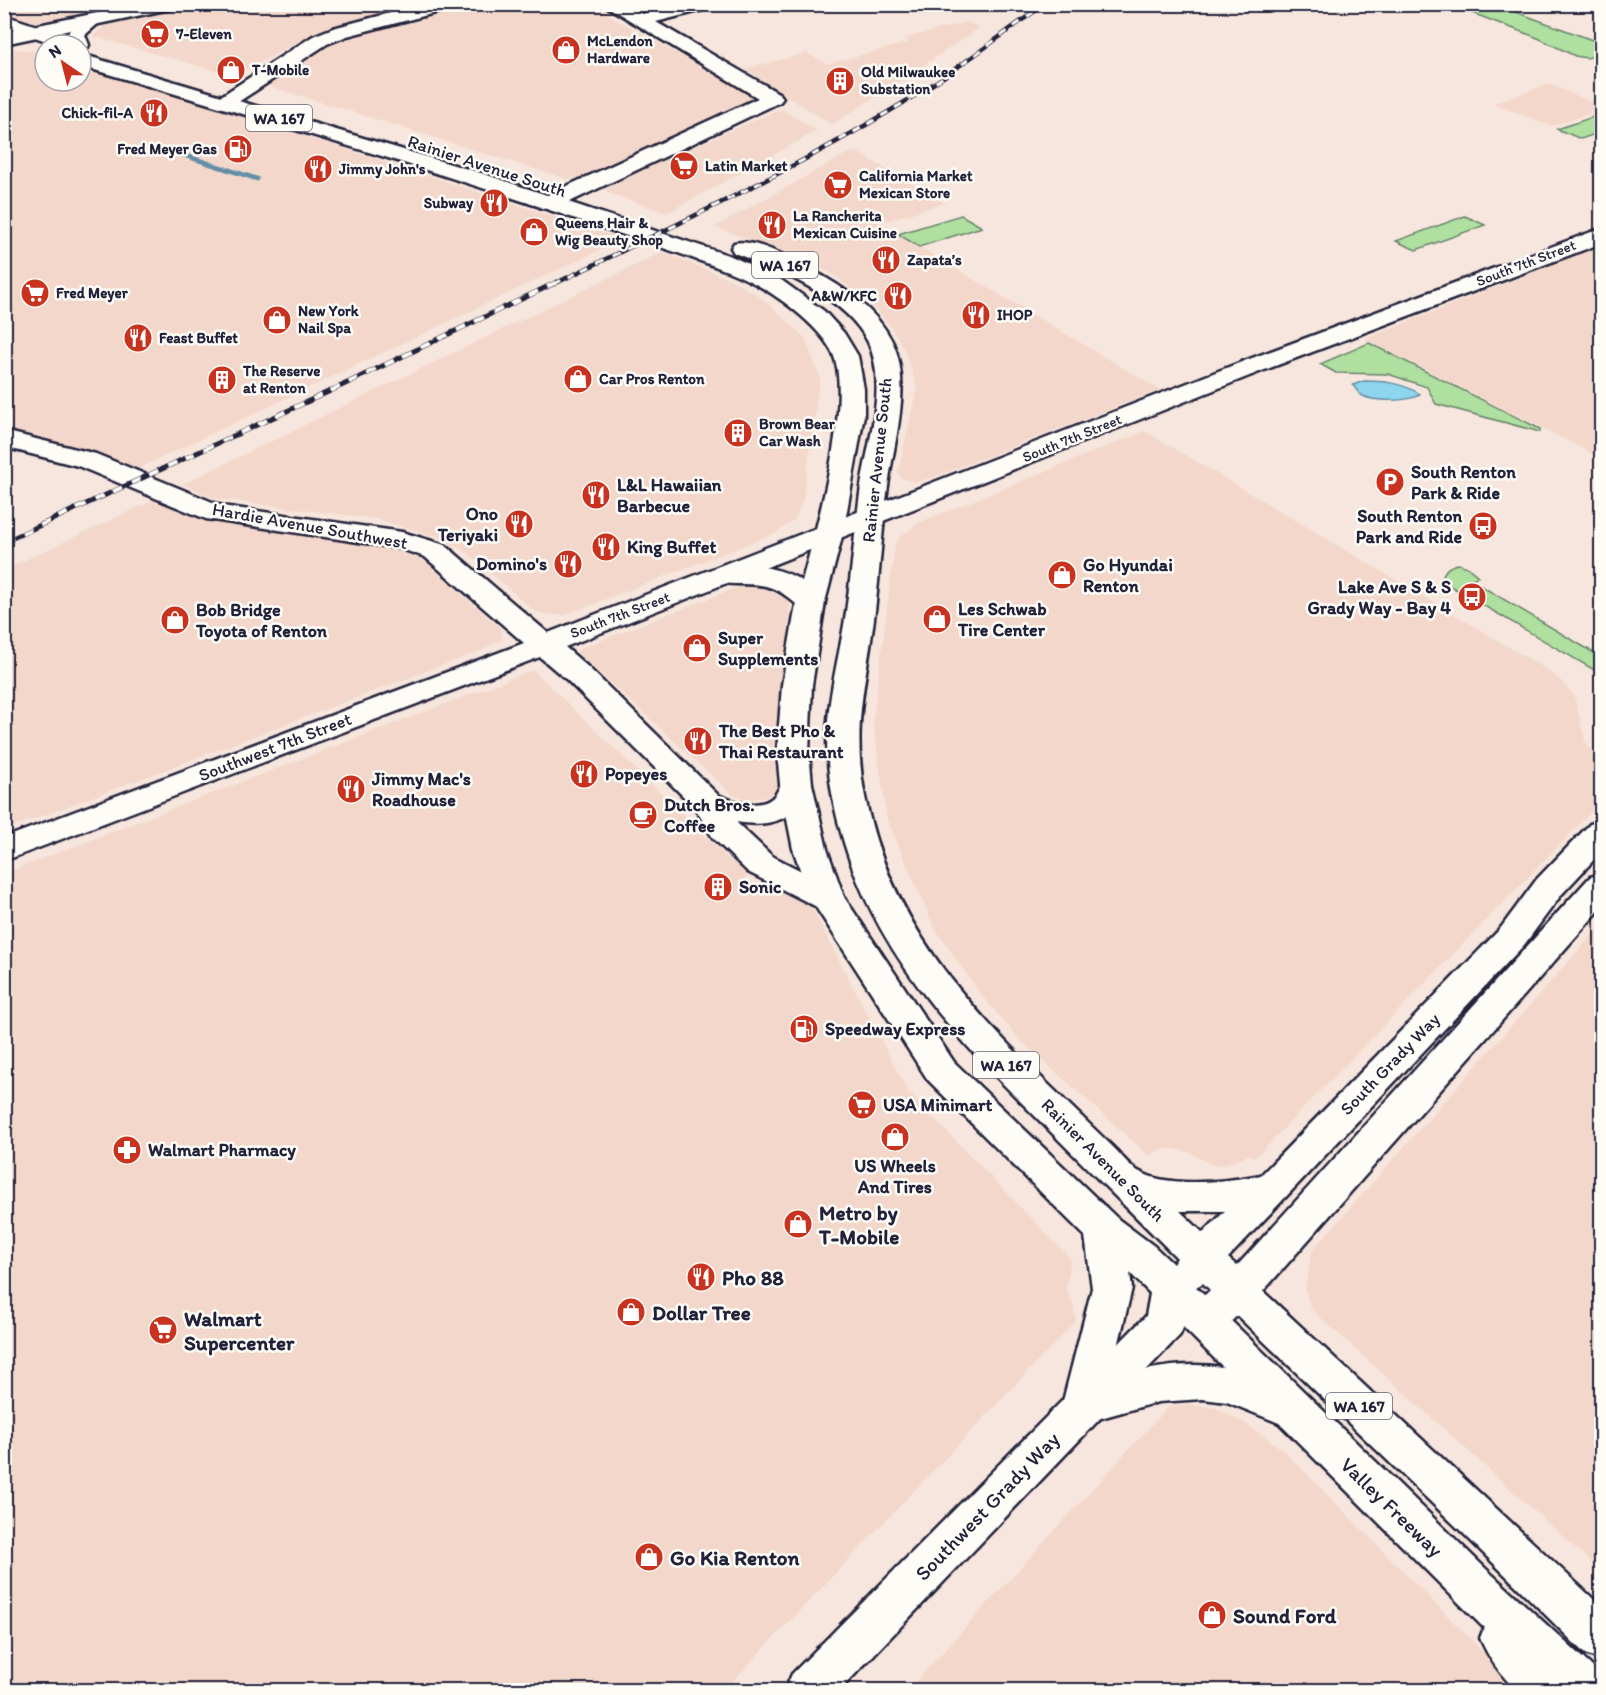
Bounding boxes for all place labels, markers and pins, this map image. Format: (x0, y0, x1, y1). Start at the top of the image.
supermarket icon: 7-Eleven (139, 18, 171, 50)
place label: 7-Eleven (175, 25, 232, 43)
place label: McLendon Hardware (587, 32, 653, 67)
shop icon: McLendon Hardware (550, 34, 582, 66)
shop icon: T-Mobile (215, 54, 247, 86)
place label: T-Mobile (251, 61, 309, 79)
place label: Old Milwaukee Substation (861, 63, 955, 98)
building icon: Old Milwaukee Substation (824, 65, 856, 97)
restaurant icon: Chick-fil-A (138, 97, 170, 129)
place label: Chick-fil-A (61, 104, 133, 122)
fuel station icon: Fred Meyer Gas (222, 133, 254, 165)
place label: Fred Meyer Gas (117, 140, 217, 159)
supermarket icon: Latin Market (668, 150, 700, 182)
restaurant icon: Jimmy John's (302, 153, 334, 185)
place label: Latin Market (705, 157, 788, 175)
place label: Jimmy John's (338, 160, 426, 179)
place label: California Market Mexican Store (859, 167, 973, 202)
supermarket icon: California Market Mexican Store (822, 169, 854, 201)
restaurant icon: Subway (478, 187, 510, 219)
place label: Subway (424, 194, 474, 213)
place label: La Rancherita Mexican Cuisine (793, 207, 897, 242)
restaurant icon: La Rancherita Mexican Cuisine (756, 209, 788, 241)
place label: Queens Hair & Wig Beauty Shop (555, 214, 664, 250)
shop icon: Queens Hair & Wig Beauty Shop (518, 216, 550, 248)
restaurant icon: Zapata’s (870, 244, 902, 276)
place label: Zapata’s (907, 251, 962, 270)
supermarket icon: Fred Meyer (19, 277, 51, 309)
restaurant icon: A&W/KFC (882, 280, 914, 312)
place label: Fred Meyer (56, 284, 129, 303)
place label: A&W/KFC (811, 287, 877, 305)
restaurant icon: IHOP (960, 299, 992, 331)
place label: New York Nail Spa (298, 302, 359, 338)
shop icon: New York Nail Spa (261, 304, 293, 336)
place label: IHOP (997, 306, 1033, 324)
restaurant icon: Feast Buffet (122, 322, 154, 354)
place label: Feast Buffet (159, 329, 238, 347)
place label: The Reserve at Renton (242, 362, 320, 397)
shop icon: Car Pros Renton (562, 363, 594, 395)
building icon: The Reserve at Renton (206, 364, 238, 396)
place label: Car Pros Renton (599, 370, 705, 388)
place label: Brown Bear Car Wash (759, 415, 836, 450)
building icon: Brown Bear Car Wash (722, 417, 754, 449)
place label: South Renton Park & Ride (1411, 461, 1516, 504)
parking icon: South Renton Park & Ride (1374, 466, 1406, 498)
place label: L&L Hawaiian Barbecue (617, 474, 722, 517)
restaurant icon: L&L Hawaiian Barbecue (580, 479, 612, 511)
place label: Ono Teriyaki (437, 503, 498, 546)
place label: South Renton Park and Ride (1356, 505, 1462, 548)
restaurant icon: Ono Teriyaki (503, 508, 535, 540)
bus stop icon: South Renton Park and Ride (1467, 510, 1499, 542)
restaurant icon: King Buffet (590, 531, 622, 563)
place label: King Buffet (627, 536, 716, 558)
restaurant icon: Domino's (552, 548, 584, 580)
place label: Domino's (476, 553, 547, 575)
place label: Go Hyundai Renton (1083, 554, 1173, 597)
shop icon: Go Hyundai Renton (1046, 559, 1078, 591)
place label: Lake Ave S & S Grady Way - Bay 4 (1307, 576, 1451, 619)
bus stop icon: Lake Ave S & S Grady Way - Bay 4 (1456, 581, 1488, 613)
place label: Les Schwab Tire Center (957, 598, 1047, 641)
place label: Bob Bridge Toyota of Renton (195, 599, 328, 642)
shop icon: Les Schwab Tire Center (921, 603, 953, 635)
shop icon: Bob Bridge Toyota of Renton (159, 604, 191, 636)
place label: Super Supplements (718, 627, 818, 670)
shop icon: Super Supplements (681, 632, 713, 664)
place label: The Best Pho & Thai Restaurant (718, 720, 844, 763)
restaurant icon: The Best Pho & Thai Restaurant (682, 725, 714, 757)
restaurant icon: Popeyes (568, 758, 600, 790)
place label: Popeyes (605, 763, 667, 785)
place label: Jimmy Mac's Roadhouse (371, 768, 471, 811)
restaurant icon: Jimmy Mac's Roadhouse (335, 773, 367, 805)
place label: Dutch Bros. Coffee (664, 794, 755, 837)
cafe icon: Dutch Bros. Coffee (627, 799, 659, 831)
building icon: Sonic (702, 871, 734, 903)
place label: Sonic (739, 876, 782, 898)
fuel station icon: Speedway Express (788, 1013, 820, 1045)
place label: Speedway Express (825, 1018, 965, 1040)
supermarket icon: USA Minimart (846, 1089, 878, 1121)
place label: USA Minimart (883, 1094, 993, 1116)
shop icon: US Wheels And Tires (879, 1121, 911, 1153)
pharmacy icon: Walmart Pharmacy (111, 1134, 143, 1166)
place label: Walmart Pharmacy (148, 1139, 296, 1161)
place label: US Wheels And Tires (854, 1155, 936, 1198)
place label: Metro by T-Mobile (818, 1200, 899, 1249)
shop icon: Metro by T-Mobile (782, 1208, 814, 1240)
restaurant icon: Pho 88 (685, 1261, 717, 1293)
place label: Pho 88 (722, 1265, 784, 1290)
shop icon: Dollar Tree (615, 1296, 647, 1328)
place label: Dollar Tree (652, 1300, 751, 1325)
place label: Walmart Supercenter (184, 1306, 295, 1356)
supermarket icon: Walmart Supercenter (147, 1314, 179, 1346)
shop icon: Go Kia Renton (633, 1541, 665, 1573)
place label: Go Kia Renton (670, 1545, 799, 1570)
shop icon: Sound Ford (1196, 1599, 1228, 1631)
place label: Sound Ford (1233, 1603, 1337, 1628)

